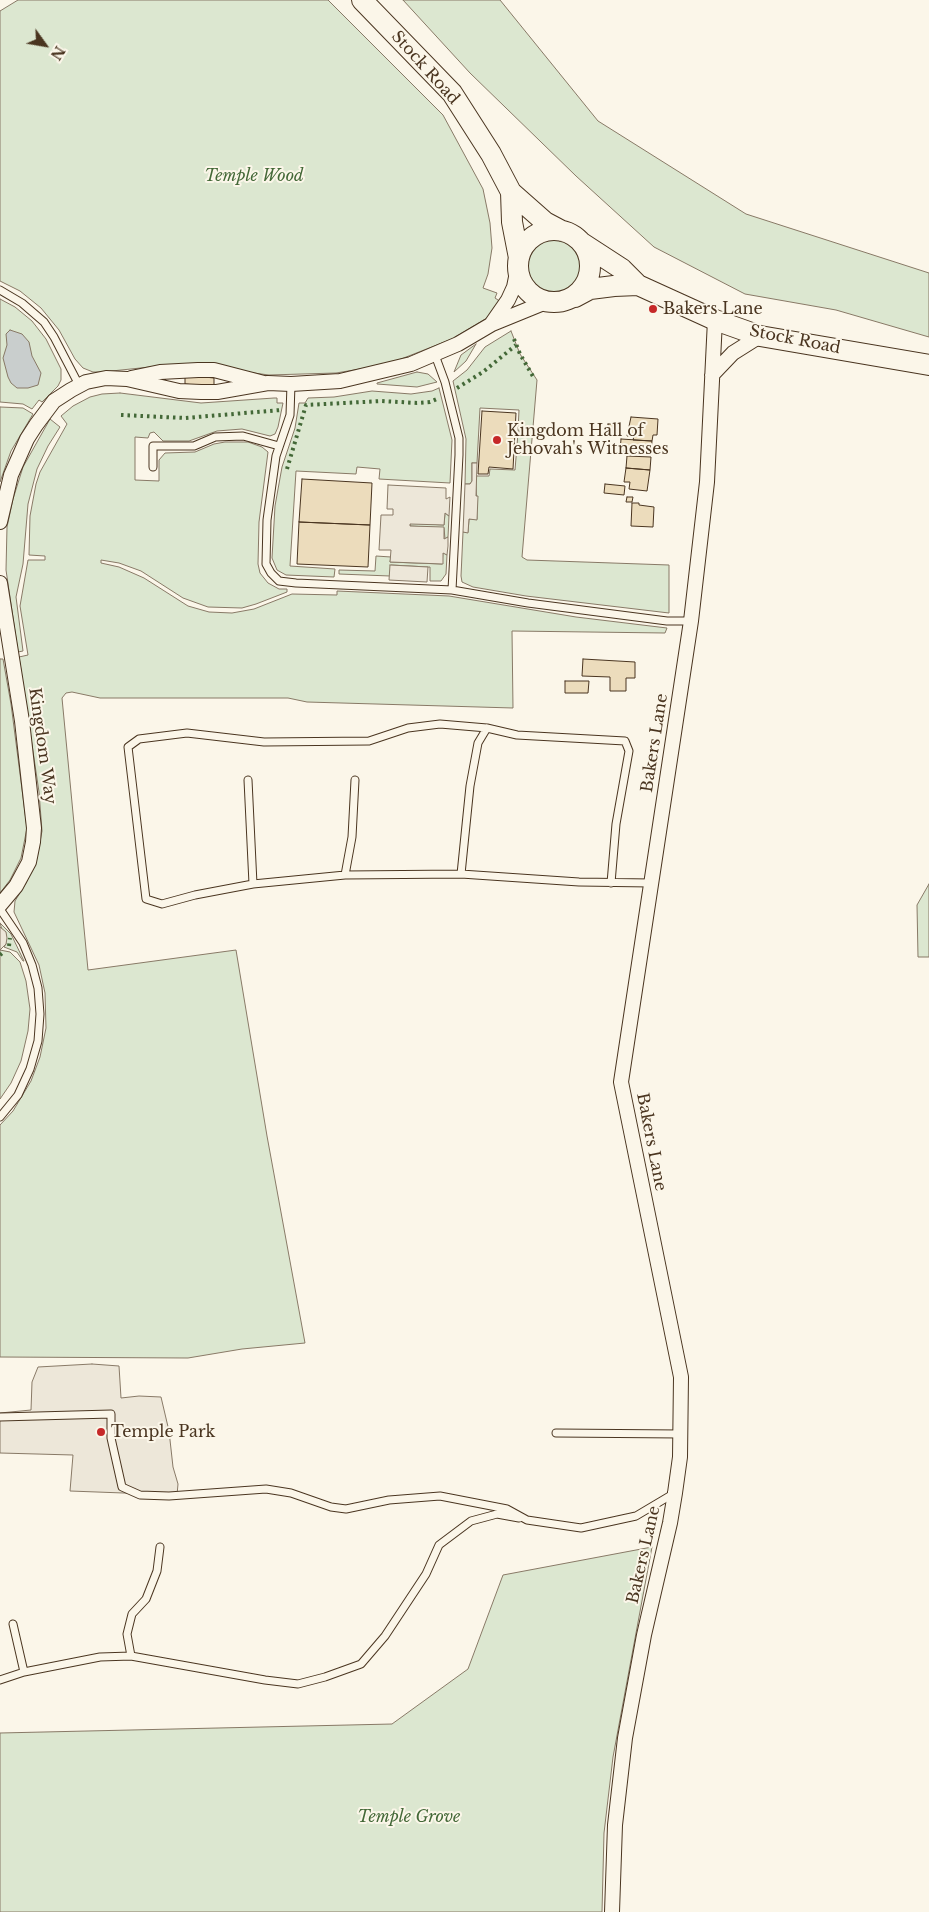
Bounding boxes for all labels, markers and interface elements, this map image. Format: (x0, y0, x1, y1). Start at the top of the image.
north arrow (20, 20, 70, 70)
street label: Stock Road (387, 27, 463, 109)
text: N (47, 43, 69, 63)
park label: Temple Wood (204, 166, 304, 186)
place label: Bakers Lane (663, 299, 763, 319)
marker: Bakers Lane (647, 303, 659, 315)
street label: Stock Road (748, 322, 842, 358)
place label: Kingdom Hall of Jehovah's Witnesses (507, 421, 669, 459)
marker: Kingdom Hall of Jehovah's Witnesses (491, 434, 503, 446)
street label: Kingdom Way (24, 686, 60, 806)
street label: Bakers Lane (638, 692, 672, 794)
street label: Bakers Lane (632, 1091, 670, 1193)
place label: Temple Park (111, 1422, 215, 1442)
marker: Temple Park (95, 1426, 107, 1438)
street label: Bakers Lane (623, 1504, 665, 1606)
park label: Temple Grove (358, 1807, 460, 1827)

